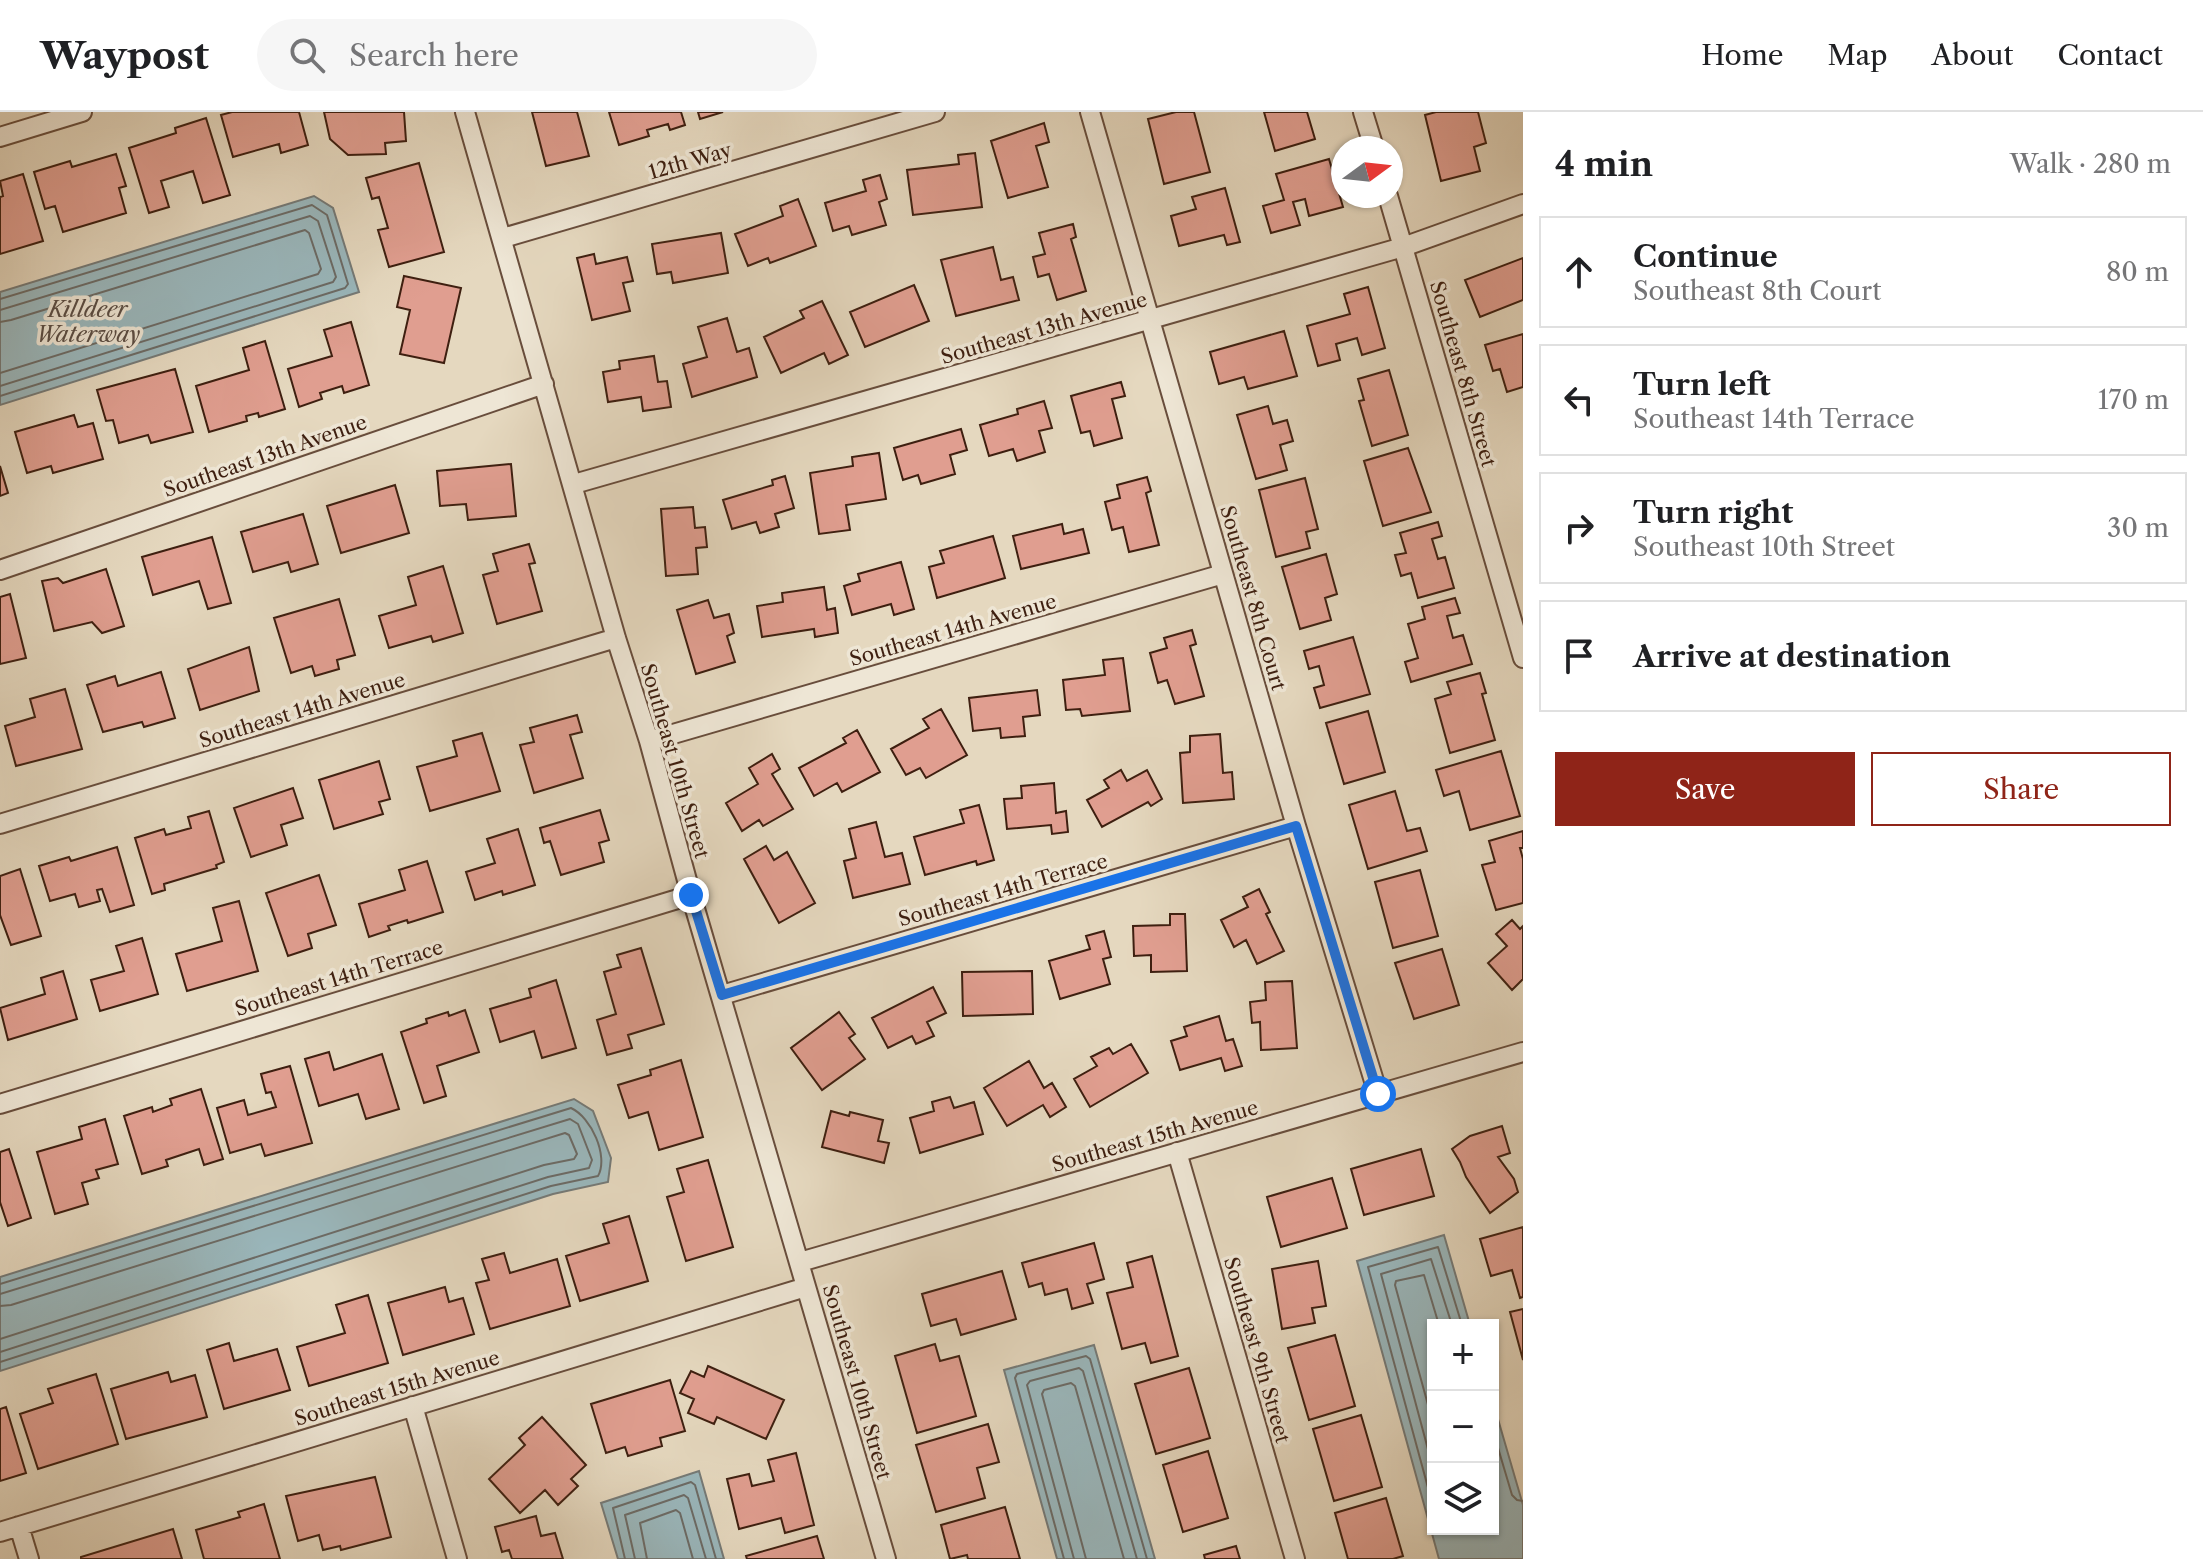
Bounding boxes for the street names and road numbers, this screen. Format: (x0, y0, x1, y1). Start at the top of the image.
street label: 12th Way (646, 137, 735, 184)
street label: Southeast 8th Street (1425, 278, 1501, 470)
street label: Southeast 13th Avenue (938, 287, 1150, 369)
street label: Southeast 13th Avenue (160, 410, 370, 502)
street label: Southeast 8th Court (1215, 503, 1291, 693)
street label: Southeast 14th Avenue (847, 589, 1059, 671)
street label: Southeast 10th Street (636, 661, 714, 861)
street label: Southeast 14th Avenue (196, 667, 408, 753)
street label: Southeast 14th Terrace (896, 849, 1110, 931)
street label: Southeast 14th Terrace (232, 935, 446, 1021)
street label: Southeast 15th Avenue (1049, 1095, 1261, 1177)
street label: Southeast 9th Street (1219, 1254, 1295, 1446)
street label: Southeast 10th Street (818, 1282, 896, 1482)
street label: Southeast 15th Avenue (291, 1345, 503, 1431)

